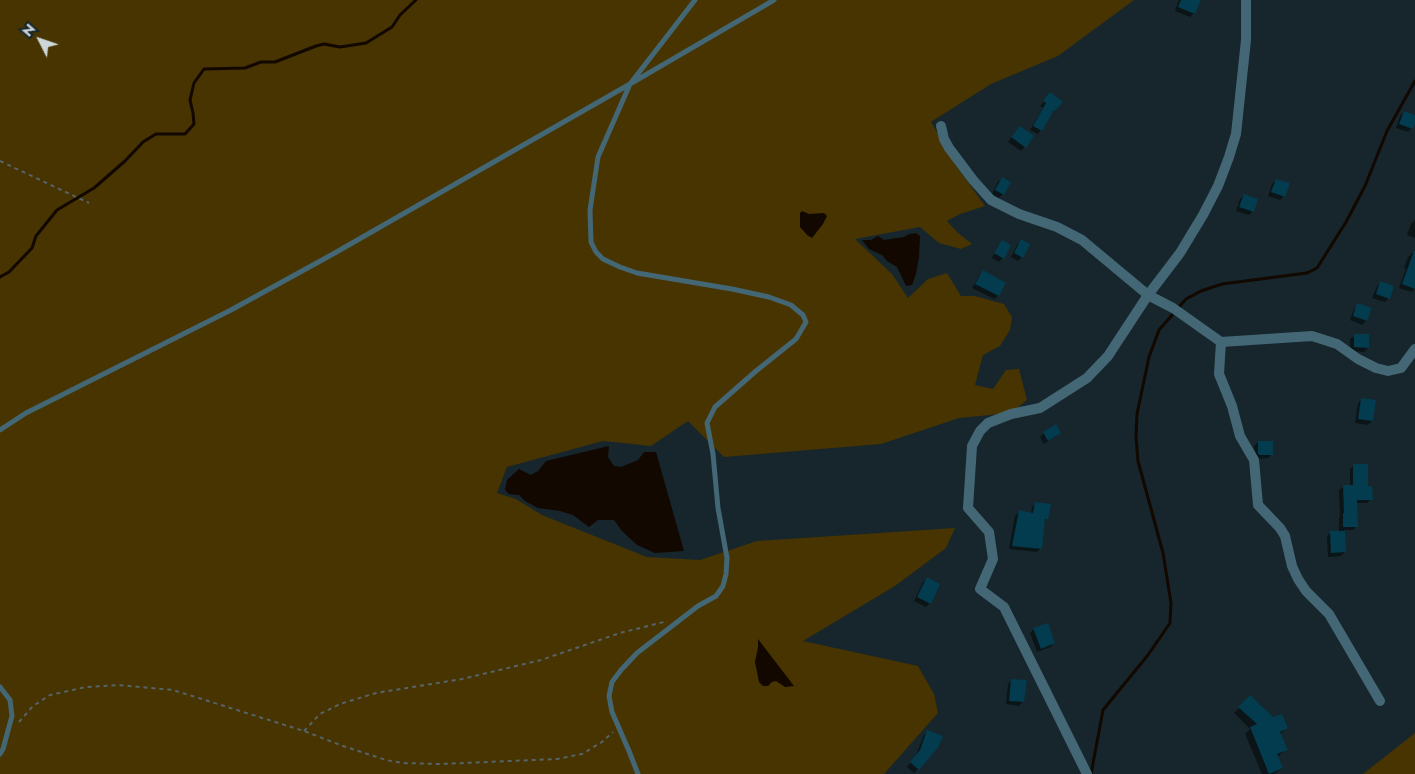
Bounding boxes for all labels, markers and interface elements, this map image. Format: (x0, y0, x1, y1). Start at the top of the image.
north arrow (15, 15, 65, 65)
text: N (17, 19, 40, 41)

